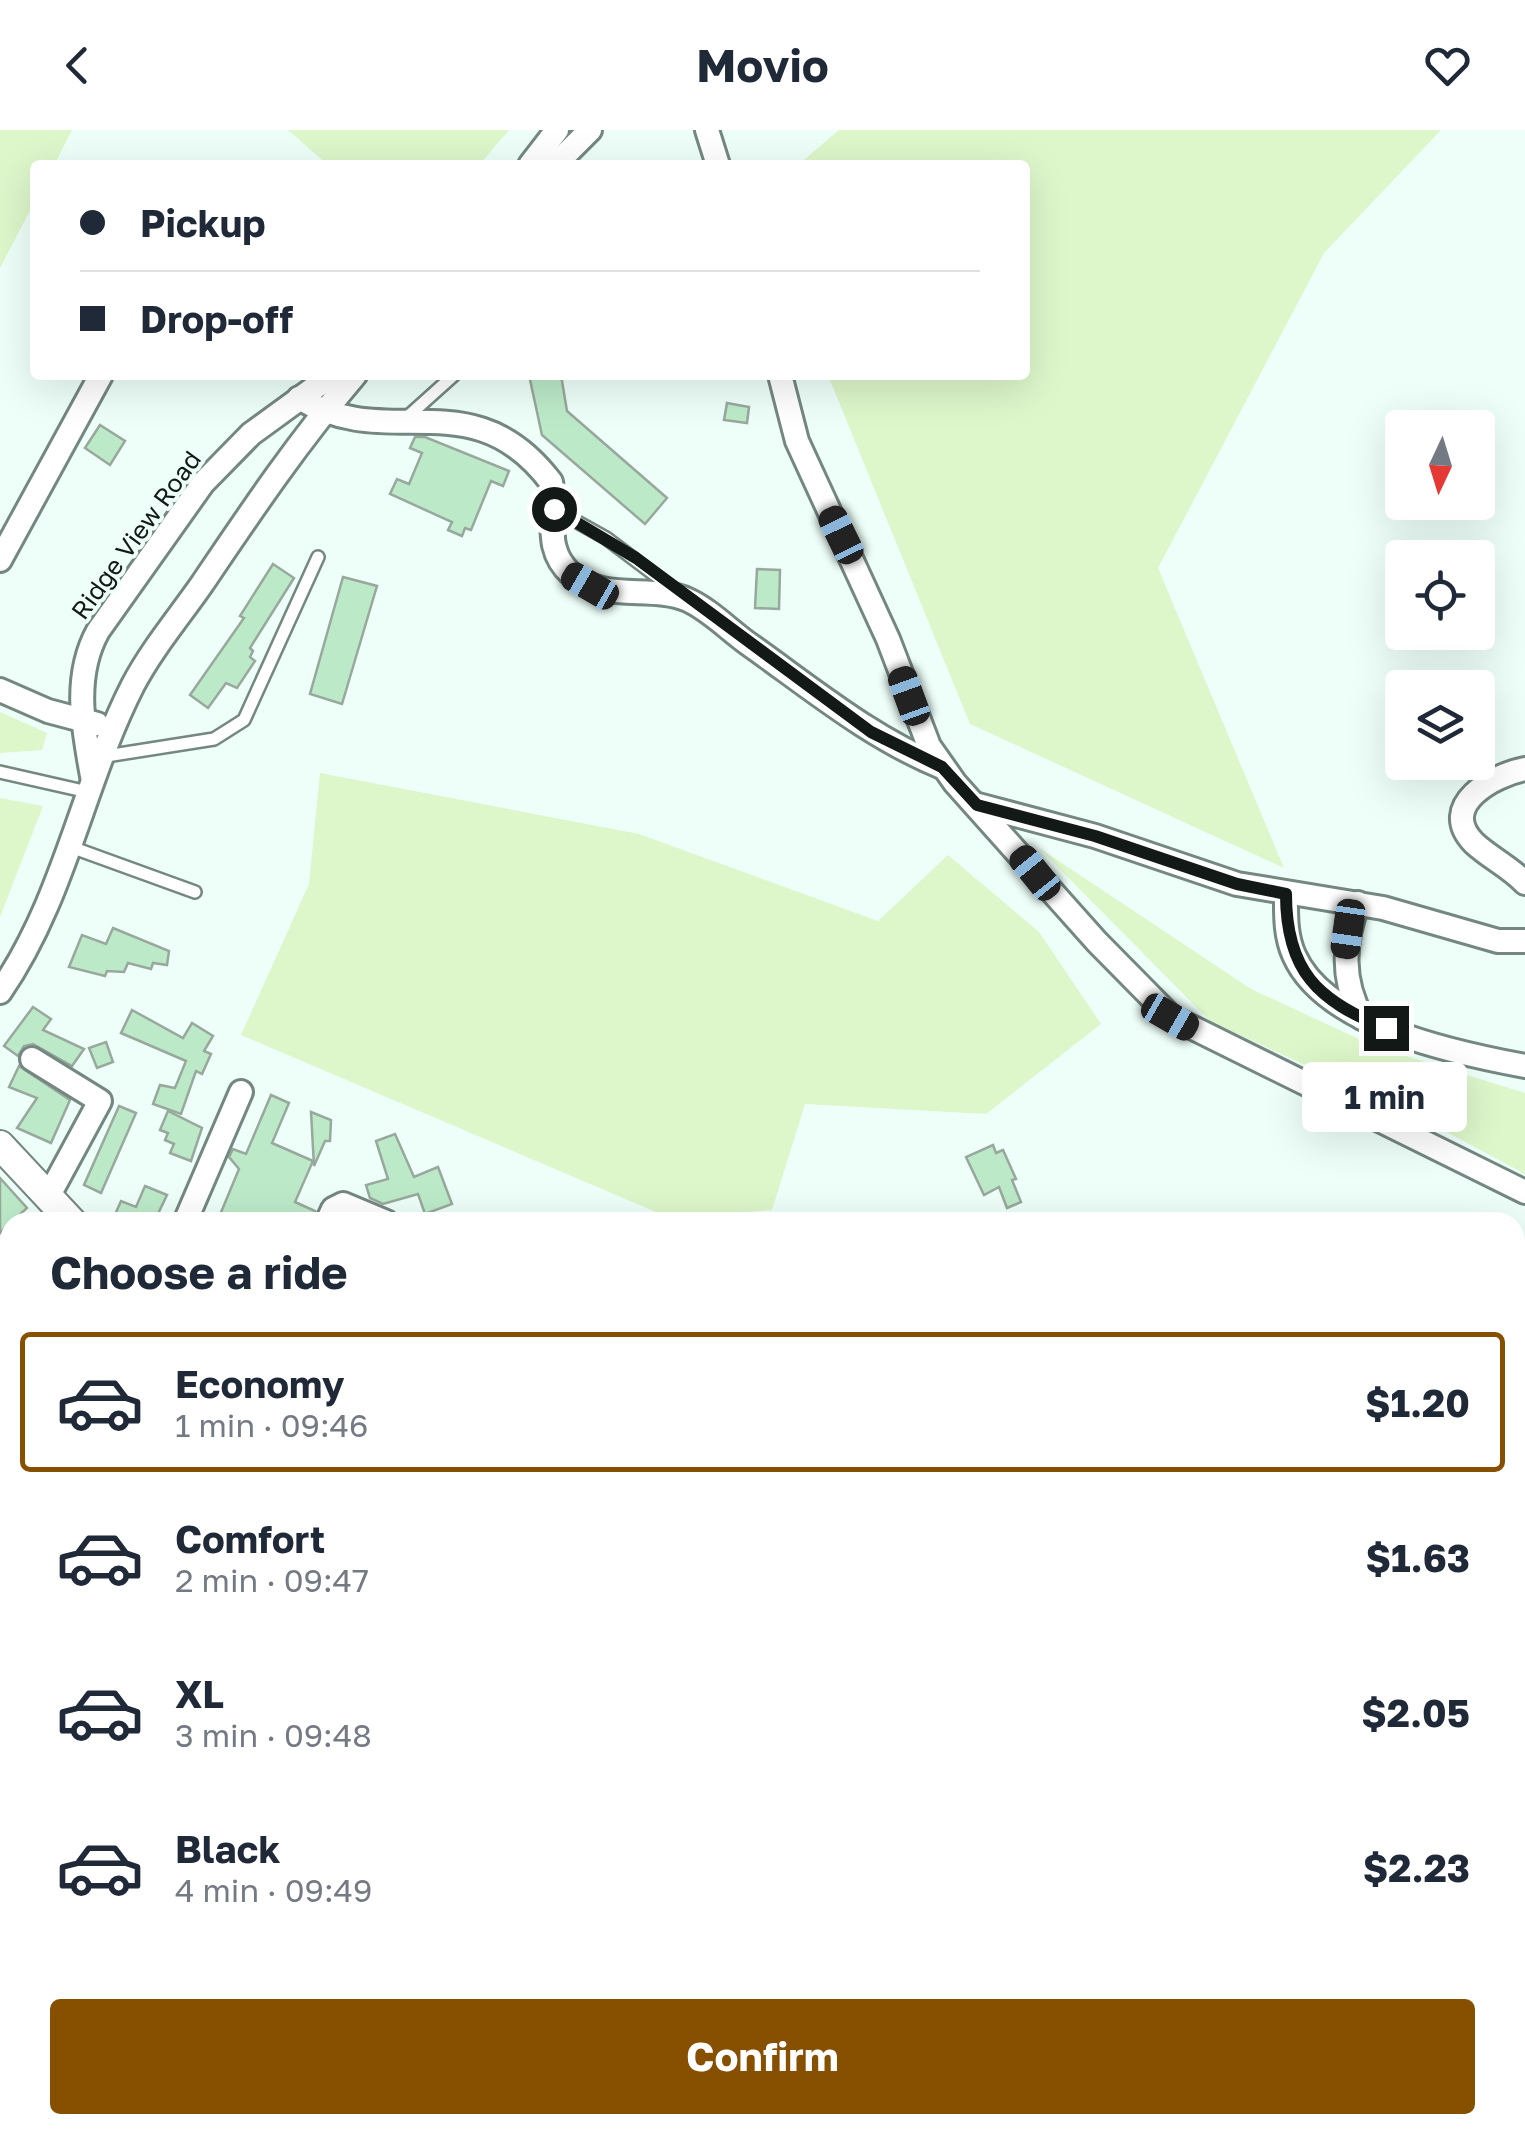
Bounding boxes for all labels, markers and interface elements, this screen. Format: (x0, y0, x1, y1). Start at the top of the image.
icon: back (50, 38, 105, 93)
text: Movio (696, 38, 829, 92)
icon: heart (1420, 38, 1475, 93)
text: Pickup (140, 200, 266, 245)
text: Drop-off (140, 296, 293, 341)
north arrow (1385, 410, 1495, 520)
map controls (1385, 410, 1495, 780)
street label: Ridge View Road (64, 444, 207, 625)
route start (532, 487, 577, 532)
car (814, 501, 868, 569)
button: locate (1385, 540, 1495, 650)
car (557, 558, 623, 614)
car (885, 663, 933, 729)
button: layers (1385, 670, 1495, 780)
car (1004, 840, 1066, 906)
car (1329, 897, 1367, 961)
car (1137, 989, 1203, 1045)
route end (1364, 1006, 1409, 1051)
callout: 1 min (1304, 1063, 1468, 1133)
text: 1 min (1344, 1078, 1425, 1116)
text: Choose a ride (50, 1245, 348, 1299)
icon: car (55, 1357, 145, 1447)
text: Economy (175, 1361, 344, 1406)
text: $1.20 (1365, 1380, 1470, 1425)
text: 1 min · 09:46 (175, 1406, 368, 1444)
icon: car (55, 1512, 145, 1602)
text: Comfort (175, 1516, 325, 1561)
text: $1.63 (1365, 1535, 1470, 1580)
text: 2 min · 09:47 (175, 1561, 369, 1599)
icon: car (55, 1667, 145, 1757)
text: XL (175, 1671, 224, 1716)
text: $2.05 (1361, 1690, 1470, 1735)
text: 3 min · 09:48 (175, 1716, 372, 1754)
icon: car (55, 1822, 145, 1912)
text: Black (175, 1826, 280, 1871)
text: $2.23 (1363, 1845, 1470, 1890)
text: 4 min · 09:49 (175, 1871, 372, 1909)
button: Confirm (50, 1999, 1475, 2114)

